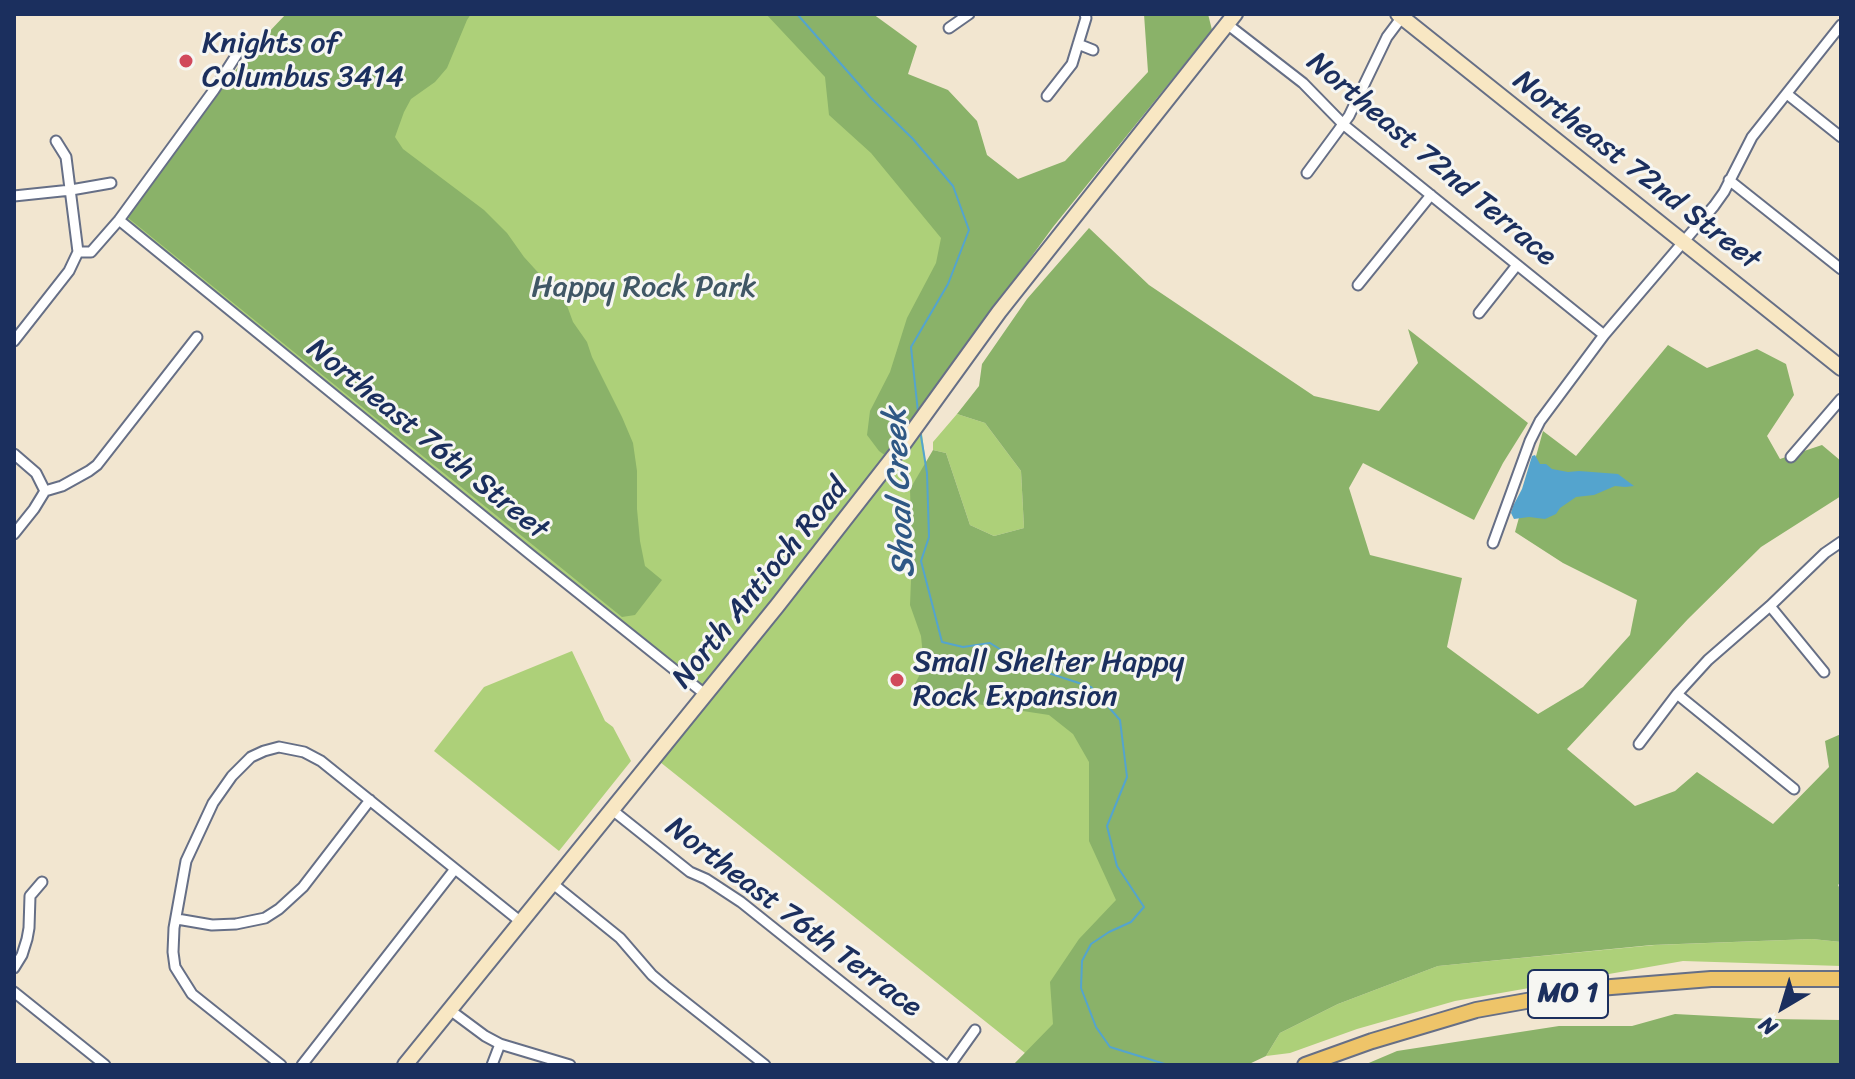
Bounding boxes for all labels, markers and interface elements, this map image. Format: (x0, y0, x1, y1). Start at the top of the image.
place label: Knights of Columbus 3414 (202, 26, 404, 96)
street label: Northeast 72nd Terrace (1299, 45, 1563, 275)
marker: Knights of Columbus 3414 (177, 52, 195, 70)
street label: Northeast 72nd Street (1505, 63, 1767, 279)
park label: Happy Rock Park (532, 270, 756, 306)
street label: Northeast 76th Street (299, 332, 555, 548)
water label: Shoal Creek (877, 407, 925, 579)
street label: North Antioch Road (665, 472, 857, 696)
place label: Small Shelter Happy Rock Expansion (913, 645, 1184, 716)
marker: Small Shelter Happy Rock Expansion (888, 671, 906, 689)
street label: Northeast 76th Terrace (658, 810, 928, 1026)
north arrow (1743, 967, 1823, 1047)
road number: MO 1 (1528, 970, 1608, 1018)
text: N (1750, 1006, 1786, 1046)

